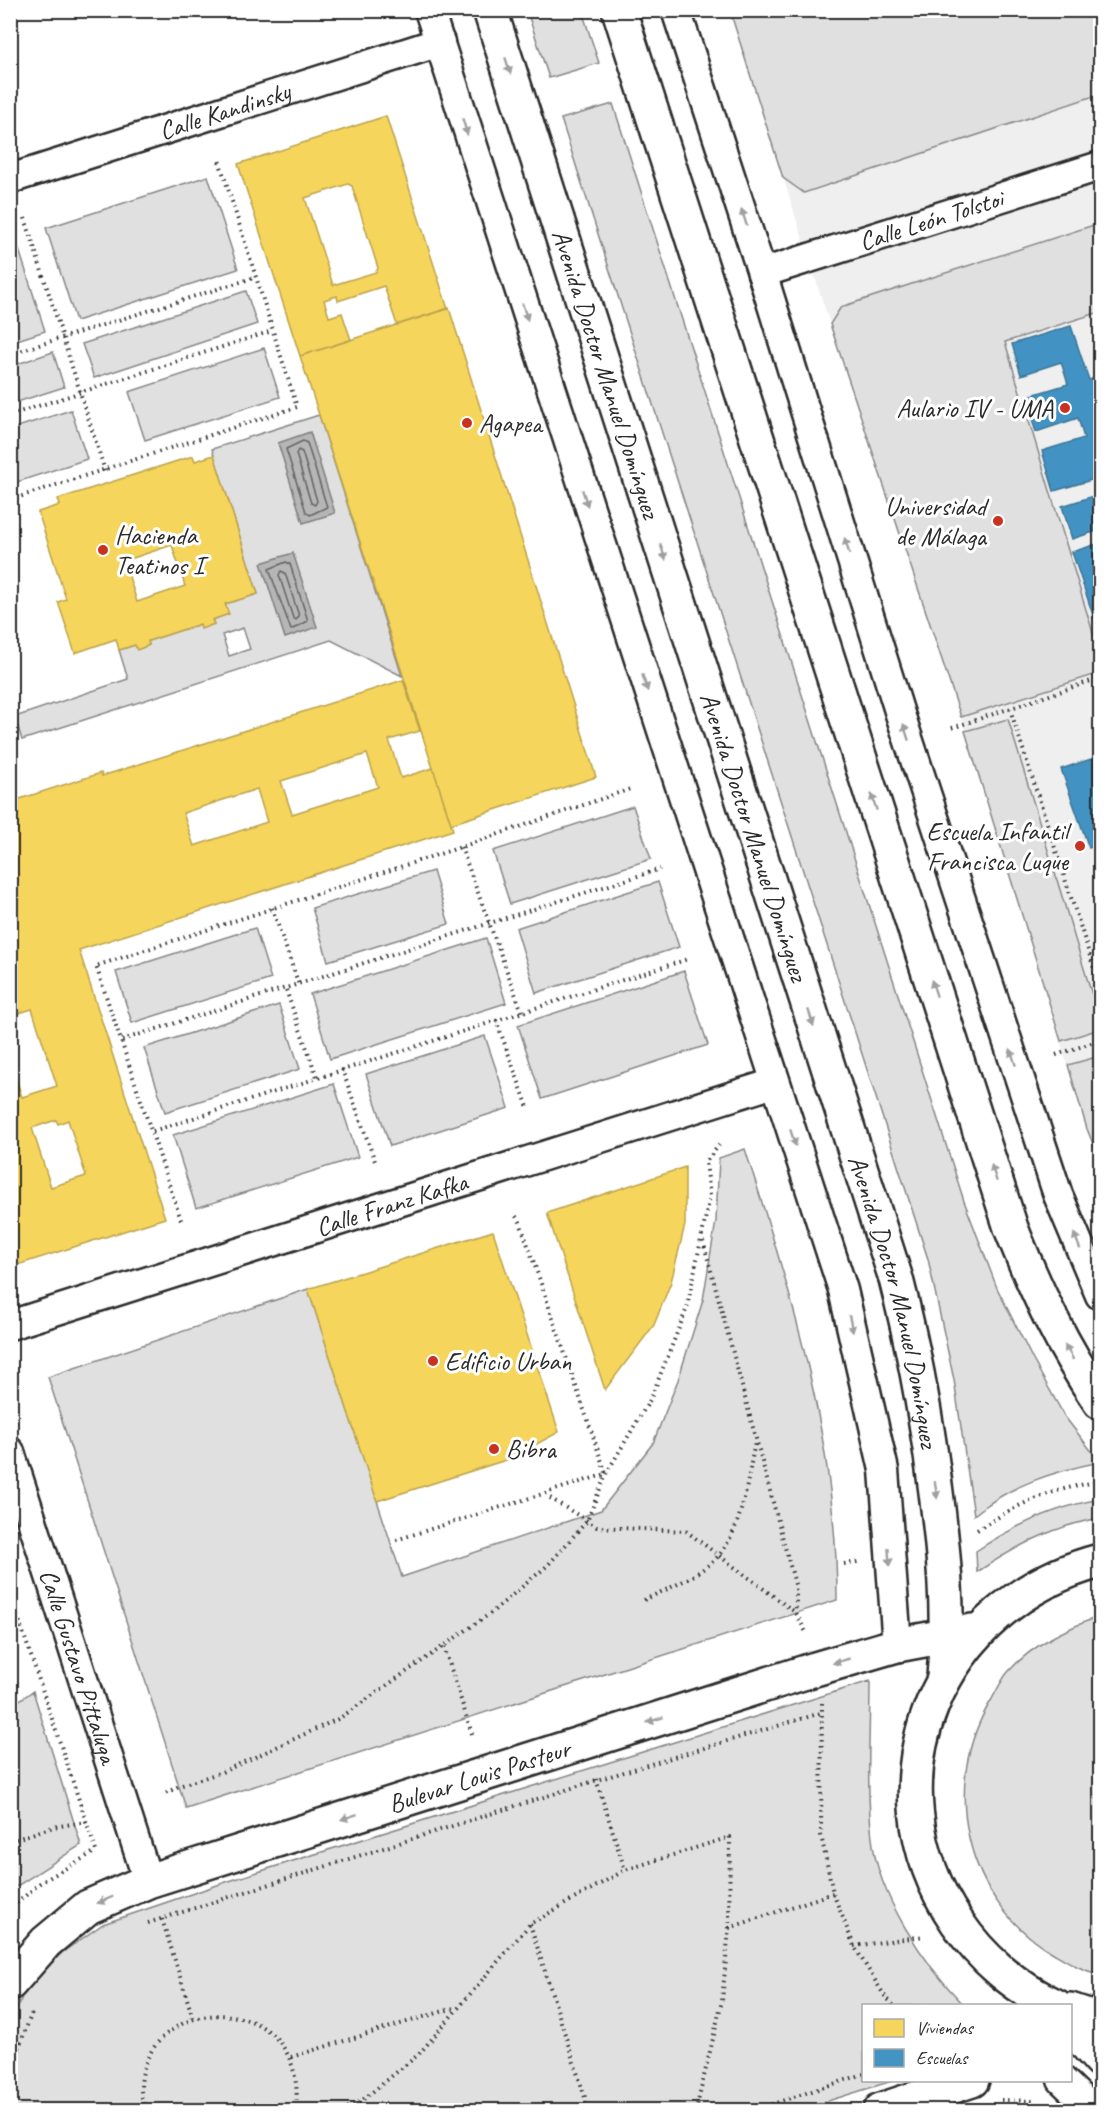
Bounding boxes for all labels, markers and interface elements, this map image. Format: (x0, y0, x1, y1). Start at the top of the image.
one-way arrow (504, 57, 513, 75)
street label: Calle Kandinsky (155, 74, 296, 147)
one-way arrow (461, 118, 470, 136)
street label: Calle León Tolstoi (855, 181, 1010, 258)
one-way arrow (738, 208, 748, 226)
street label: Avenida Doctor Manuel Domínguez (544, 225, 668, 524)
one-way arrow (521, 303, 530, 321)
place label: Aulario IV - UMA (897, 392, 1054, 425)
marker: Aulario IV - UMA (1058, 401, 1072, 415)
place label: Agapea (479, 407, 544, 440)
marker: Agapea (460, 416, 474, 430)
one-way arrow (581, 489, 590, 507)
place label: Universidad de Málaga (885, 490, 990, 553)
marker: Universidad de Málaga (991, 514, 1005, 528)
place label: Hacienda Teatinos I (115, 519, 209, 582)
one-way arrow (842, 537, 852, 555)
marker: Hacienda Teatinos I (96, 543, 110, 557)
one-way arrow (659, 543, 668, 561)
one-way arrow (641, 674, 650, 692)
street label: Avenida Doctor Manuel Domínguez (692, 688, 816, 987)
one-way arrow (900, 723, 910, 741)
one-way arrow (869, 793, 878, 811)
place label: Escuela Infantil Francisca Luque (927, 815, 1073, 878)
marker: Escuela Infantil Francisca Luque (1073, 839, 1087, 853)
one-way arrow (929, 979, 938, 997)
one-way arrow (807, 1009, 816, 1027)
one-way arrow (1008, 1048, 1017, 1066)
one-way arrow (788, 1129, 798, 1147)
street label: Avenida Doctor Manuel Domínguez (840, 1151, 946, 1452)
one-way arrow (988, 1164, 998, 1182)
street label: Calle Franz Kafka (312, 1165, 473, 1244)
one-way arrow (1071, 1232, 1081, 1250)
one-way arrow (847, 1315, 856, 1334)
one-way arrow (1064, 1344, 1075, 1360)
place label: Edificio Urban (445, 1345, 572, 1378)
marker: Edificio Urban (426, 1354, 440, 1368)
place label: Bibra (506, 1433, 557, 1466)
marker: Bibra (487, 1442, 501, 1456)
one-way arrow (931, 1480, 940, 1499)
one-way arrow (885, 1548, 894, 1567)
street label: Calle Gustavo Pittaluga (32, 1565, 126, 1770)
one-way arrow (832, 1657, 850, 1666)
one-way arrow (646, 1716, 664, 1725)
street label: Bulevar Louis Pasteur (384, 1731, 577, 1821)
one-way arrow (340, 1813, 358, 1822)
one-way arrow (96, 1895, 113, 1904)
legend (862, 2004, 1072, 2082)
text: Viviendas (916, 2017, 975, 2039)
text: Escuelas (916, 2047, 969, 2069)

